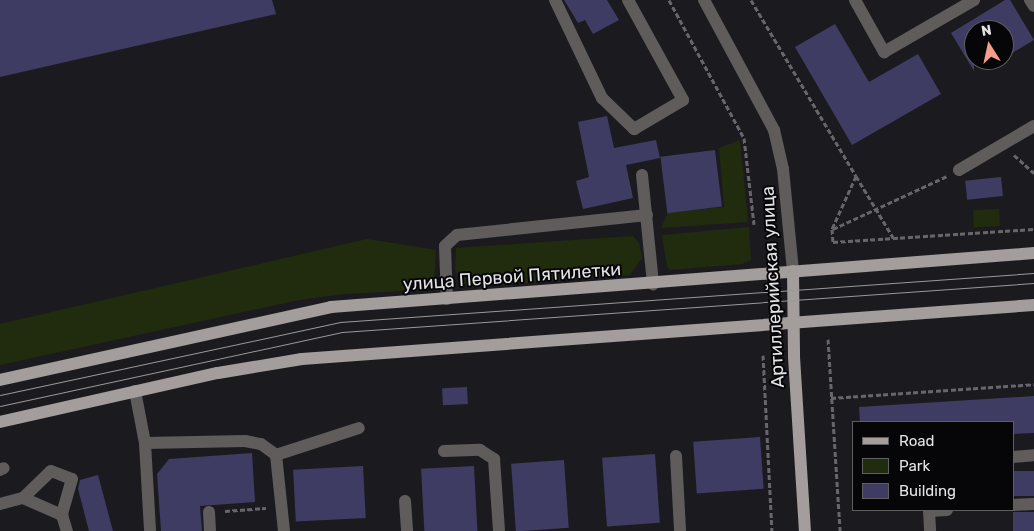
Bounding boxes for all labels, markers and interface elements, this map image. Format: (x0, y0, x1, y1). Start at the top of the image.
north arrow (964, 20, 1014, 70)
text: N (980, 21, 993, 40)
street label: Артиллерийская улица (757, 186, 789, 388)
street label: улица Первой Пятилетки (402, 259, 622, 295)
legend (852, 421, 1014, 511)
text: Road (899, 432, 935, 450)
text: Park (899, 457, 930, 475)
text: Building (899, 482, 956, 500)

